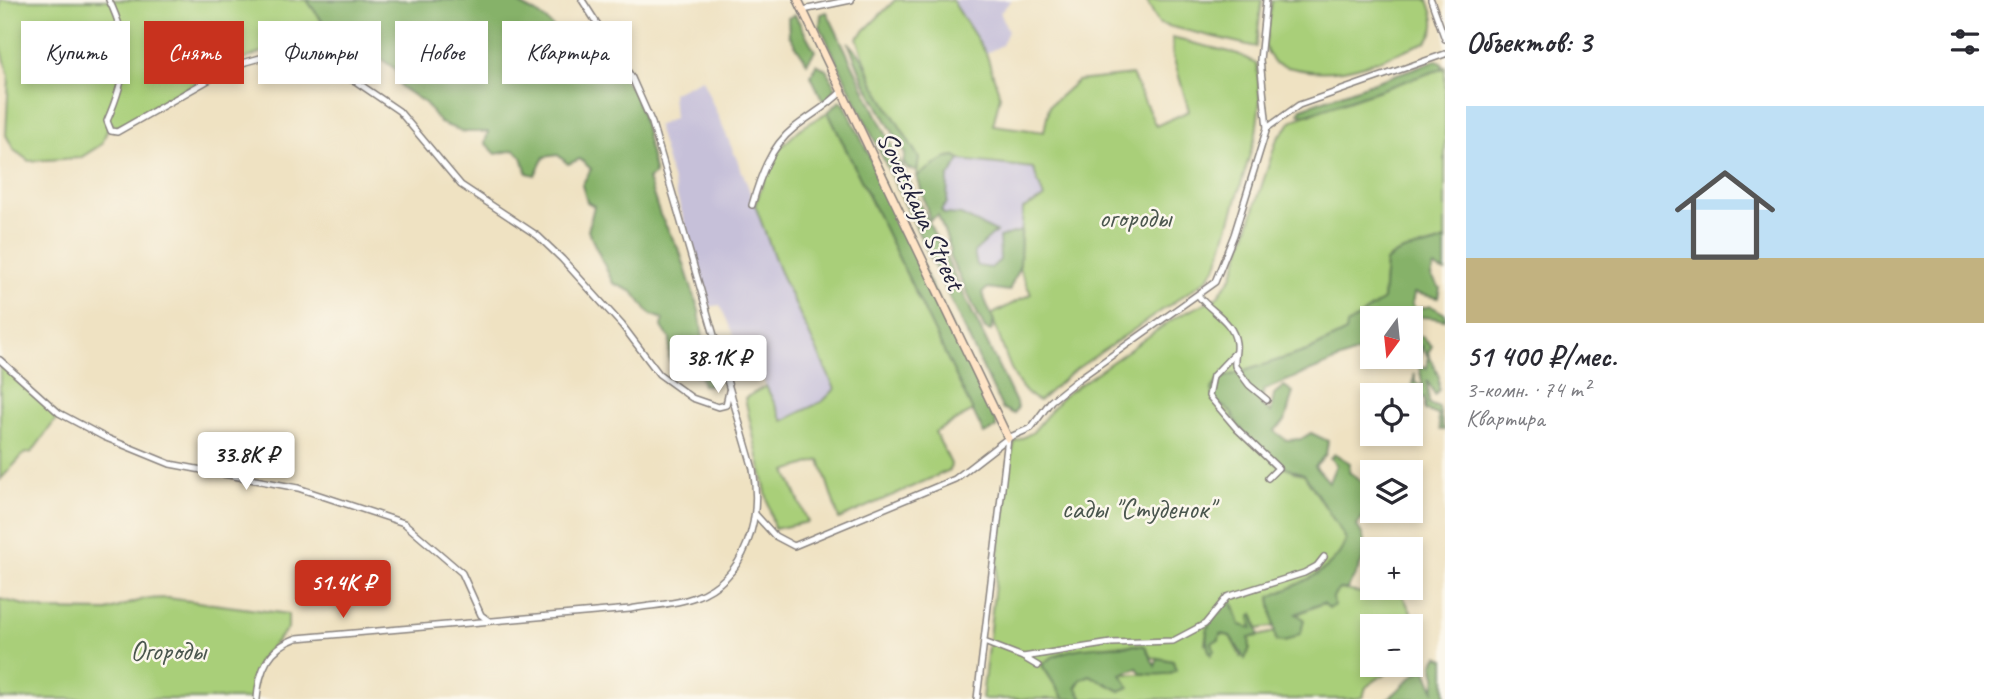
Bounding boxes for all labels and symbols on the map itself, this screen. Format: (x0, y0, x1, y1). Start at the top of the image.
street label: Sovetskaya Street (870, 125, 975, 298)
park label: огороды (1099, 200, 1173, 235)
north arrow (1360, 306, 1423, 369)
pin: 38.1K ₽ (653, 336, 783, 395)
pin: 33.8K ₽ (181, 433, 311, 492)
park label: сады "Студенок" (1061, 491, 1220, 526)
pin: 51.4K ₽ (278, 560, 408, 620)
park label: Огороды (130, 633, 208, 668)

